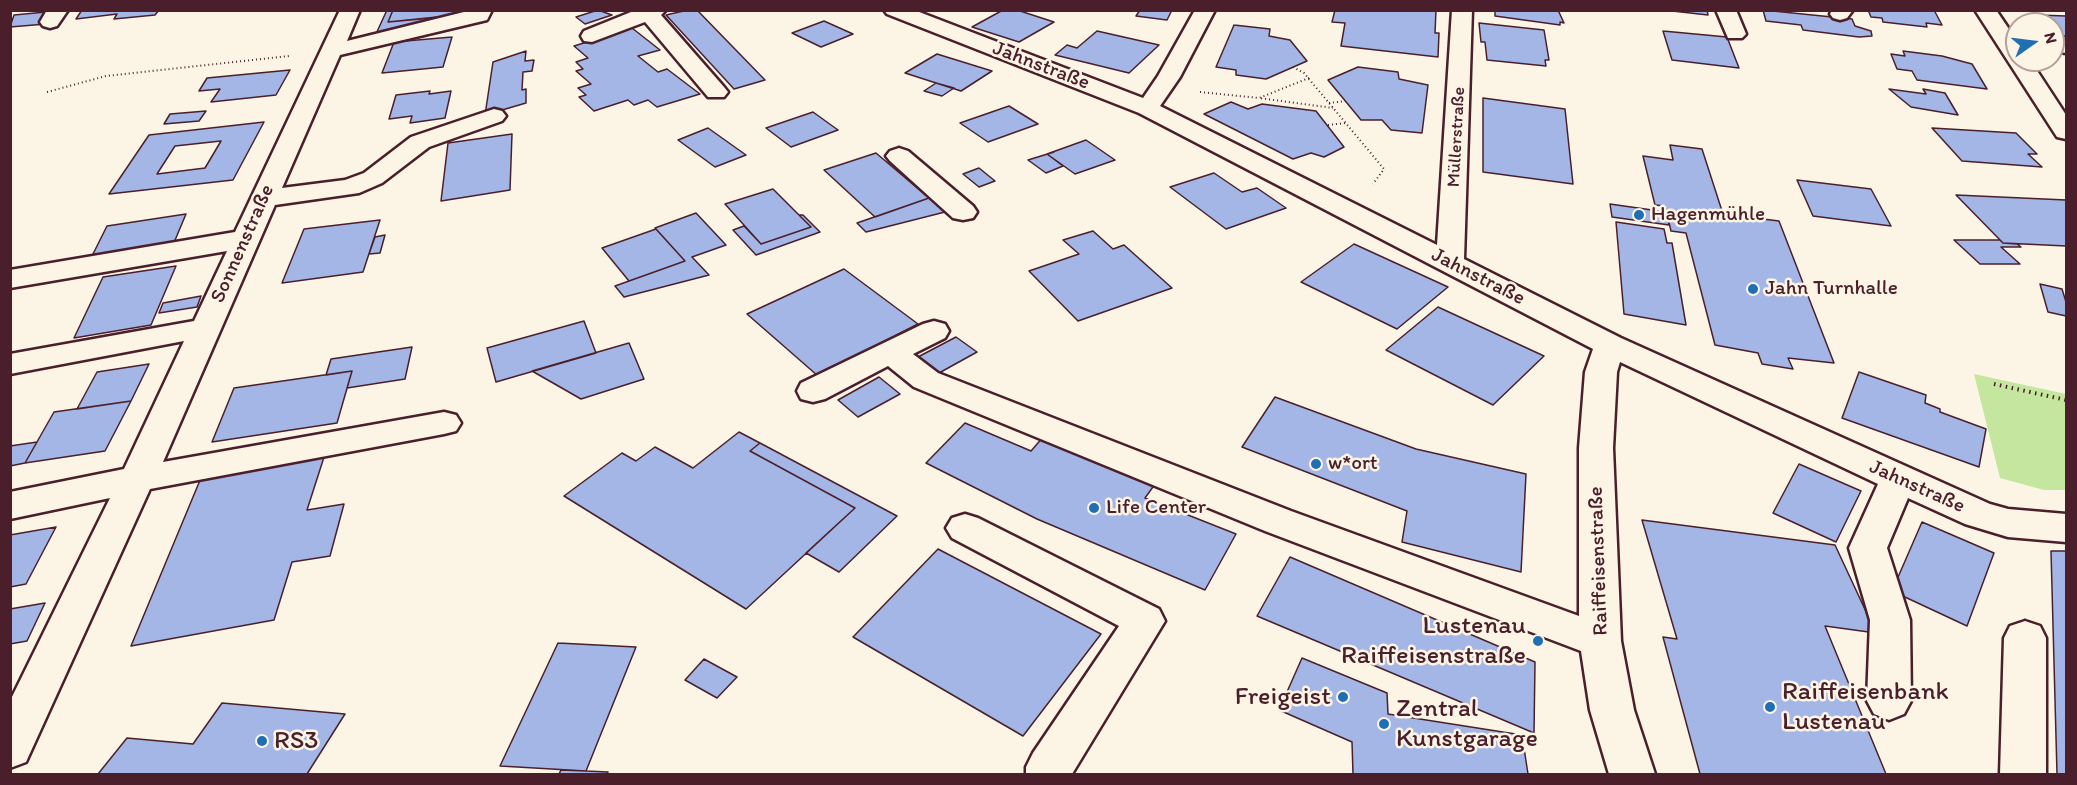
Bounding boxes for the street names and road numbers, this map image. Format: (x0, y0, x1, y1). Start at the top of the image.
street label: Jahnstraße (989, 36, 1093, 96)
street label: Müllerstraße (1444, 86, 1470, 188)
street label: Sonnenstraße (206, 181, 280, 307)
street label: Jahnstraße (1427, 243, 1529, 311)
street label: Jahnstraße (1865, 455, 1969, 519)
street label: Raiffeisenstraße (1584, 486, 1614, 636)

